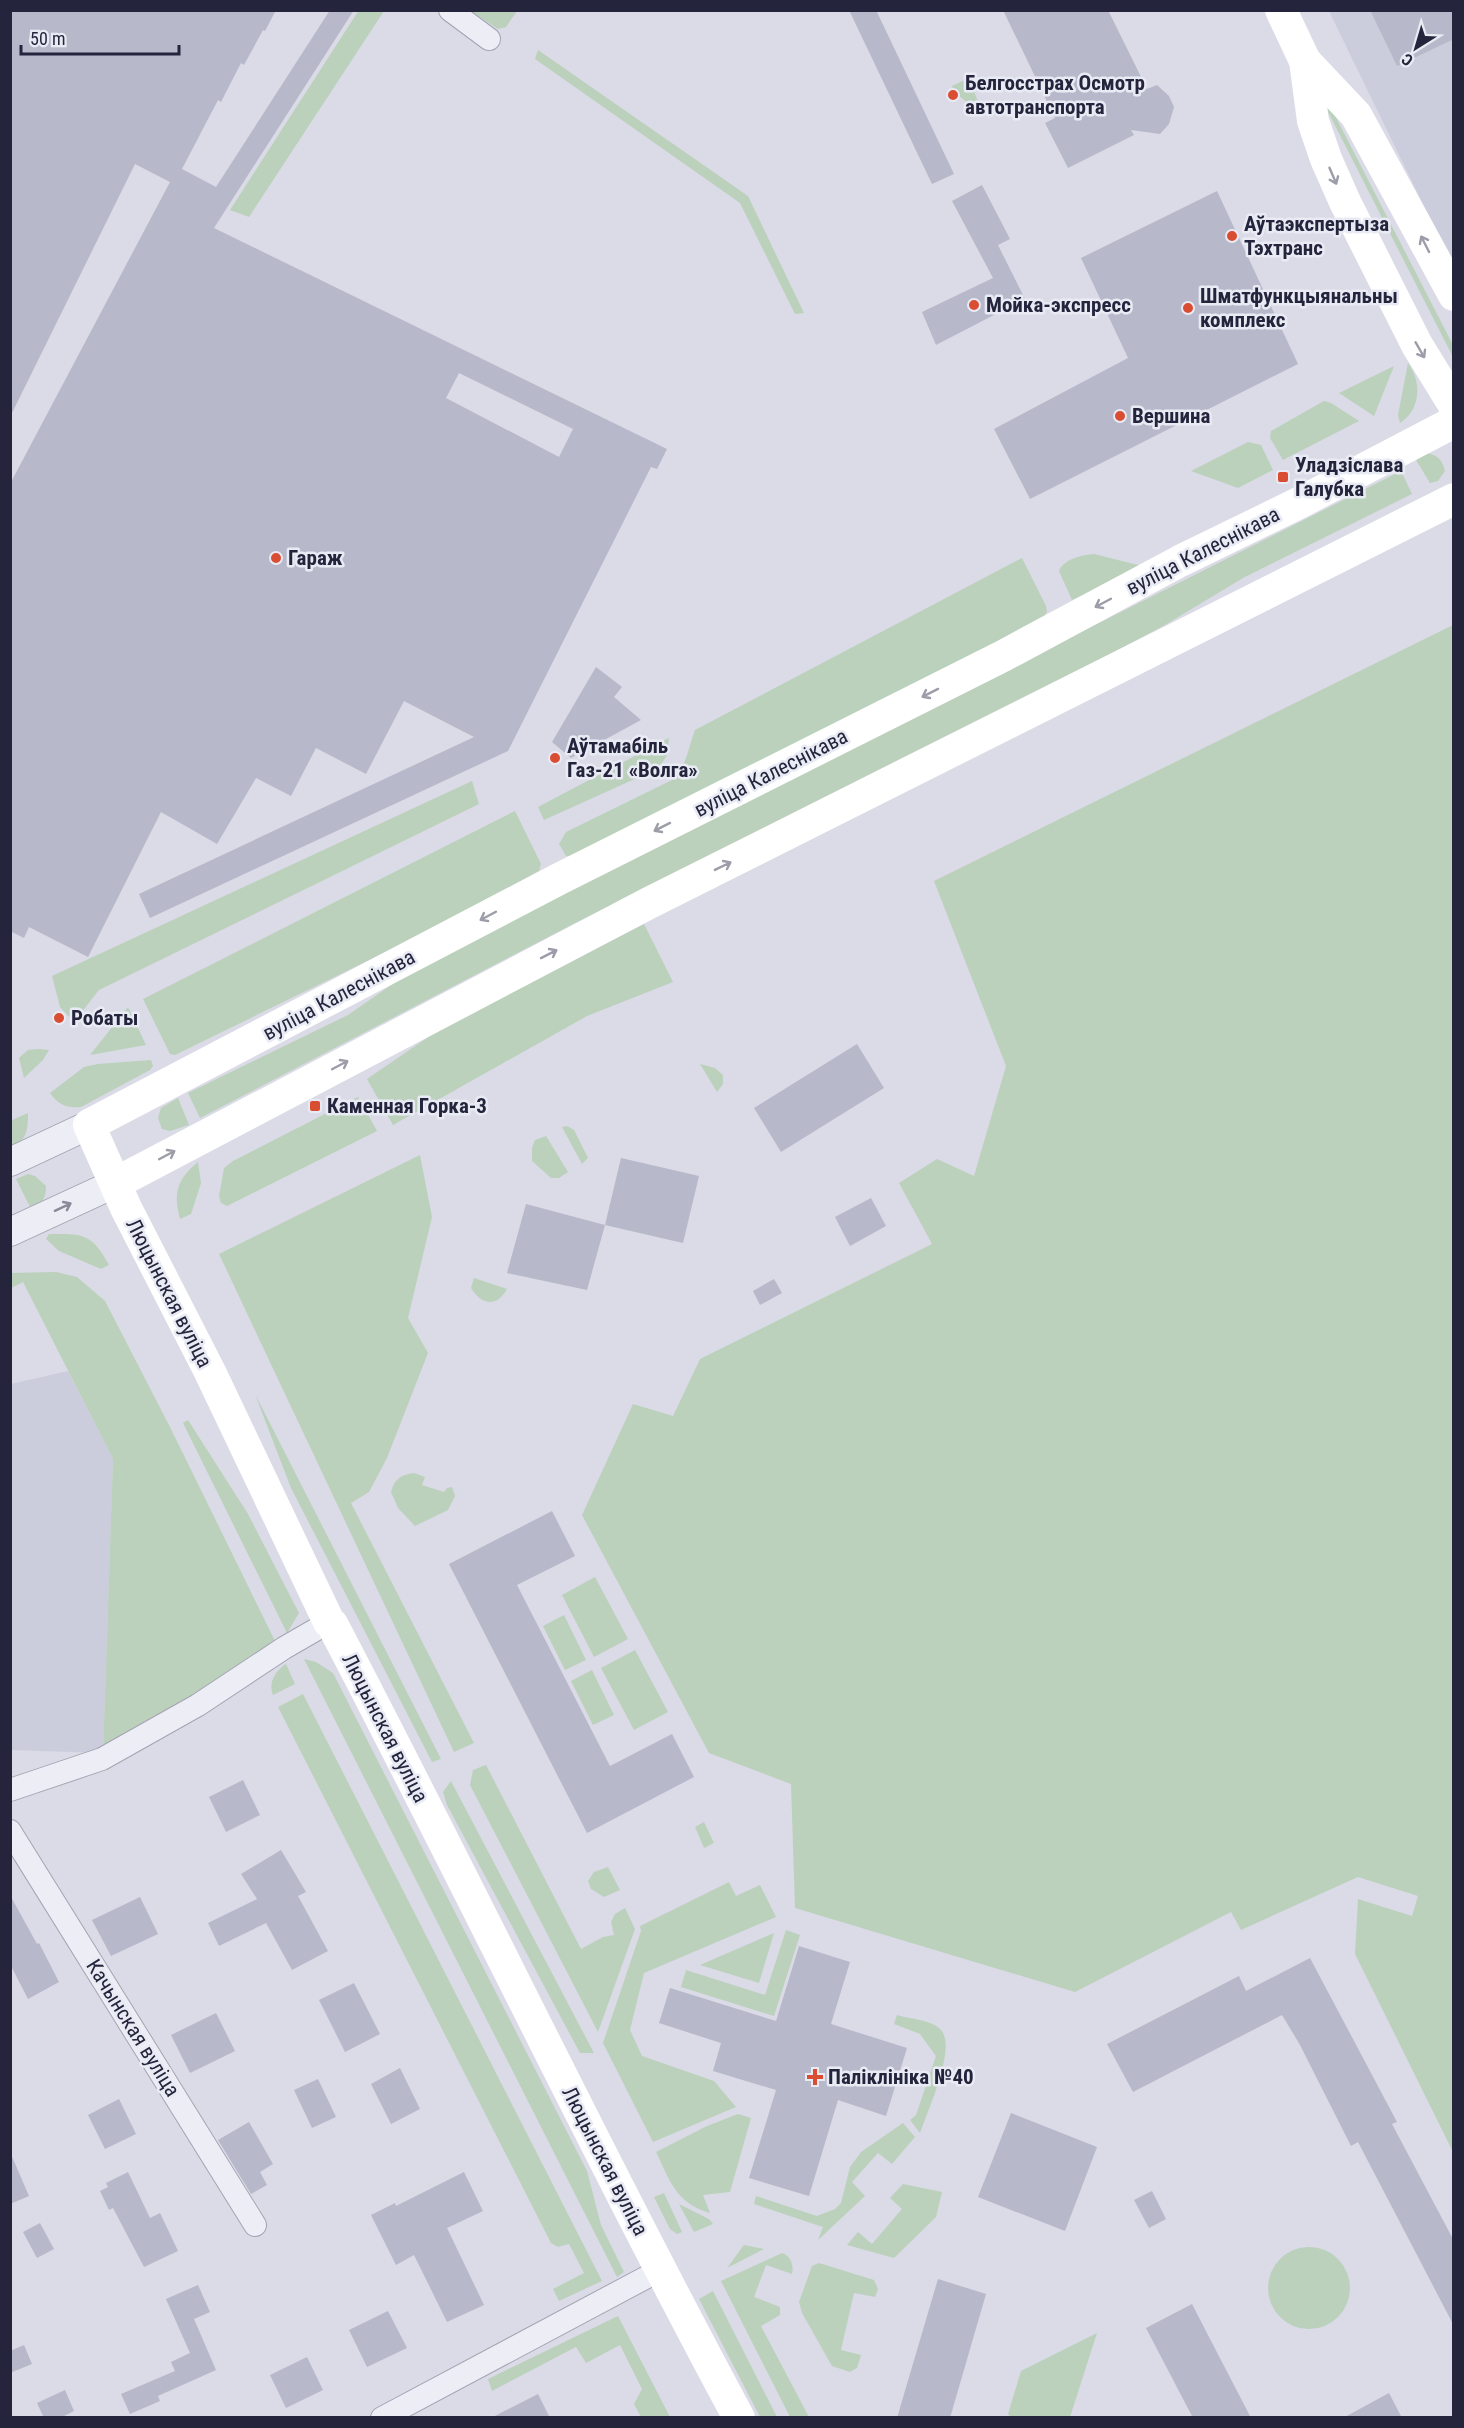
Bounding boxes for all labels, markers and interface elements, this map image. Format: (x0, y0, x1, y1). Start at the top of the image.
scale bar (21, 18, 178, 56)
north arrow (1386, 18, 1446, 78)
text: 50 m (30, 28, 65, 49)
text: С (1398, 49, 1417, 70)
place label: Белгосстрах Осмотр автотранспорта (965, 71, 1145, 119)
marker: Белгосстрах Осмотр автотранспорта (946, 88, 960, 102)
one-way arrow (1328, 166, 1339, 184)
place label: Аўтаэкспертыза Тэхтранс (1244, 212, 1389, 260)
marker: Аўтаэкспертыза Тэхтранс (1225, 229, 1239, 243)
one-way arrow (1419, 235, 1430, 253)
place label: Шматфункцыянальны комплекс (1200, 284, 1398, 332)
place label: Мойка-экспресс (986, 293, 1131, 317)
marker: Мойка-экспресс (967, 298, 981, 312)
marker: Шматфункцыянальны комплекс (1181, 301, 1195, 315)
one-way arrow (1415, 341, 1427, 358)
place label: Вершина (1132, 404, 1210, 428)
marker: Вершина (1113, 409, 1127, 423)
place label: Уладзіслава Галубка (1295, 453, 1403, 501)
marker: Уладзіслава Галубка (1276, 470, 1290, 484)
street label: вуліца Калеснікава (1122, 502, 1284, 600)
place label: Гараж (288, 546, 343, 570)
marker: Гараж (269, 551, 283, 565)
one-way arrow (1094, 598, 1112, 609)
one-way arrow (922, 687, 939, 699)
street label: вуліца Калеснікава (690, 724, 852, 822)
place label: Аўтамабіль Газ-21 «Волга» (567, 734, 698, 782)
marker: Аўтамабіль Газ-21 «Волга» (548, 751, 562, 765)
one-way arrow (653, 822, 671, 834)
one-way arrow (714, 860, 732, 871)
one-way arrow (480, 911, 498, 922)
street label: вуліца Калеснікава (259, 945, 419, 1045)
one-way arrow (540, 948, 558, 959)
place label: Робаты (71, 1006, 138, 1030)
marker: Робаты (52, 1011, 66, 1025)
one-way arrow (331, 1059, 348, 1071)
place label: Каменная Горка-3 (327, 1094, 487, 1118)
marker: Каменная Горка-3 (308, 1099, 322, 1113)
one-way arrow (158, 1149, 176, 1161)
one-way arrow (53, 1201, 71, 1213)
street label: Люцынская вуліца (121, 1215, 217, 1371)
street label: Люцынская вуліца (337, 1650, 433, 1806)
street label: Качынская вуліца (81, 1955, 185, 2101)
place label: Паліклініка №40 (828, 2065, 974, 2089)
marker: Паліклініка №40 (806, 2068, 824, 2086)
street label: Люцынская вуліца (557, 2083, 653, 2239)

